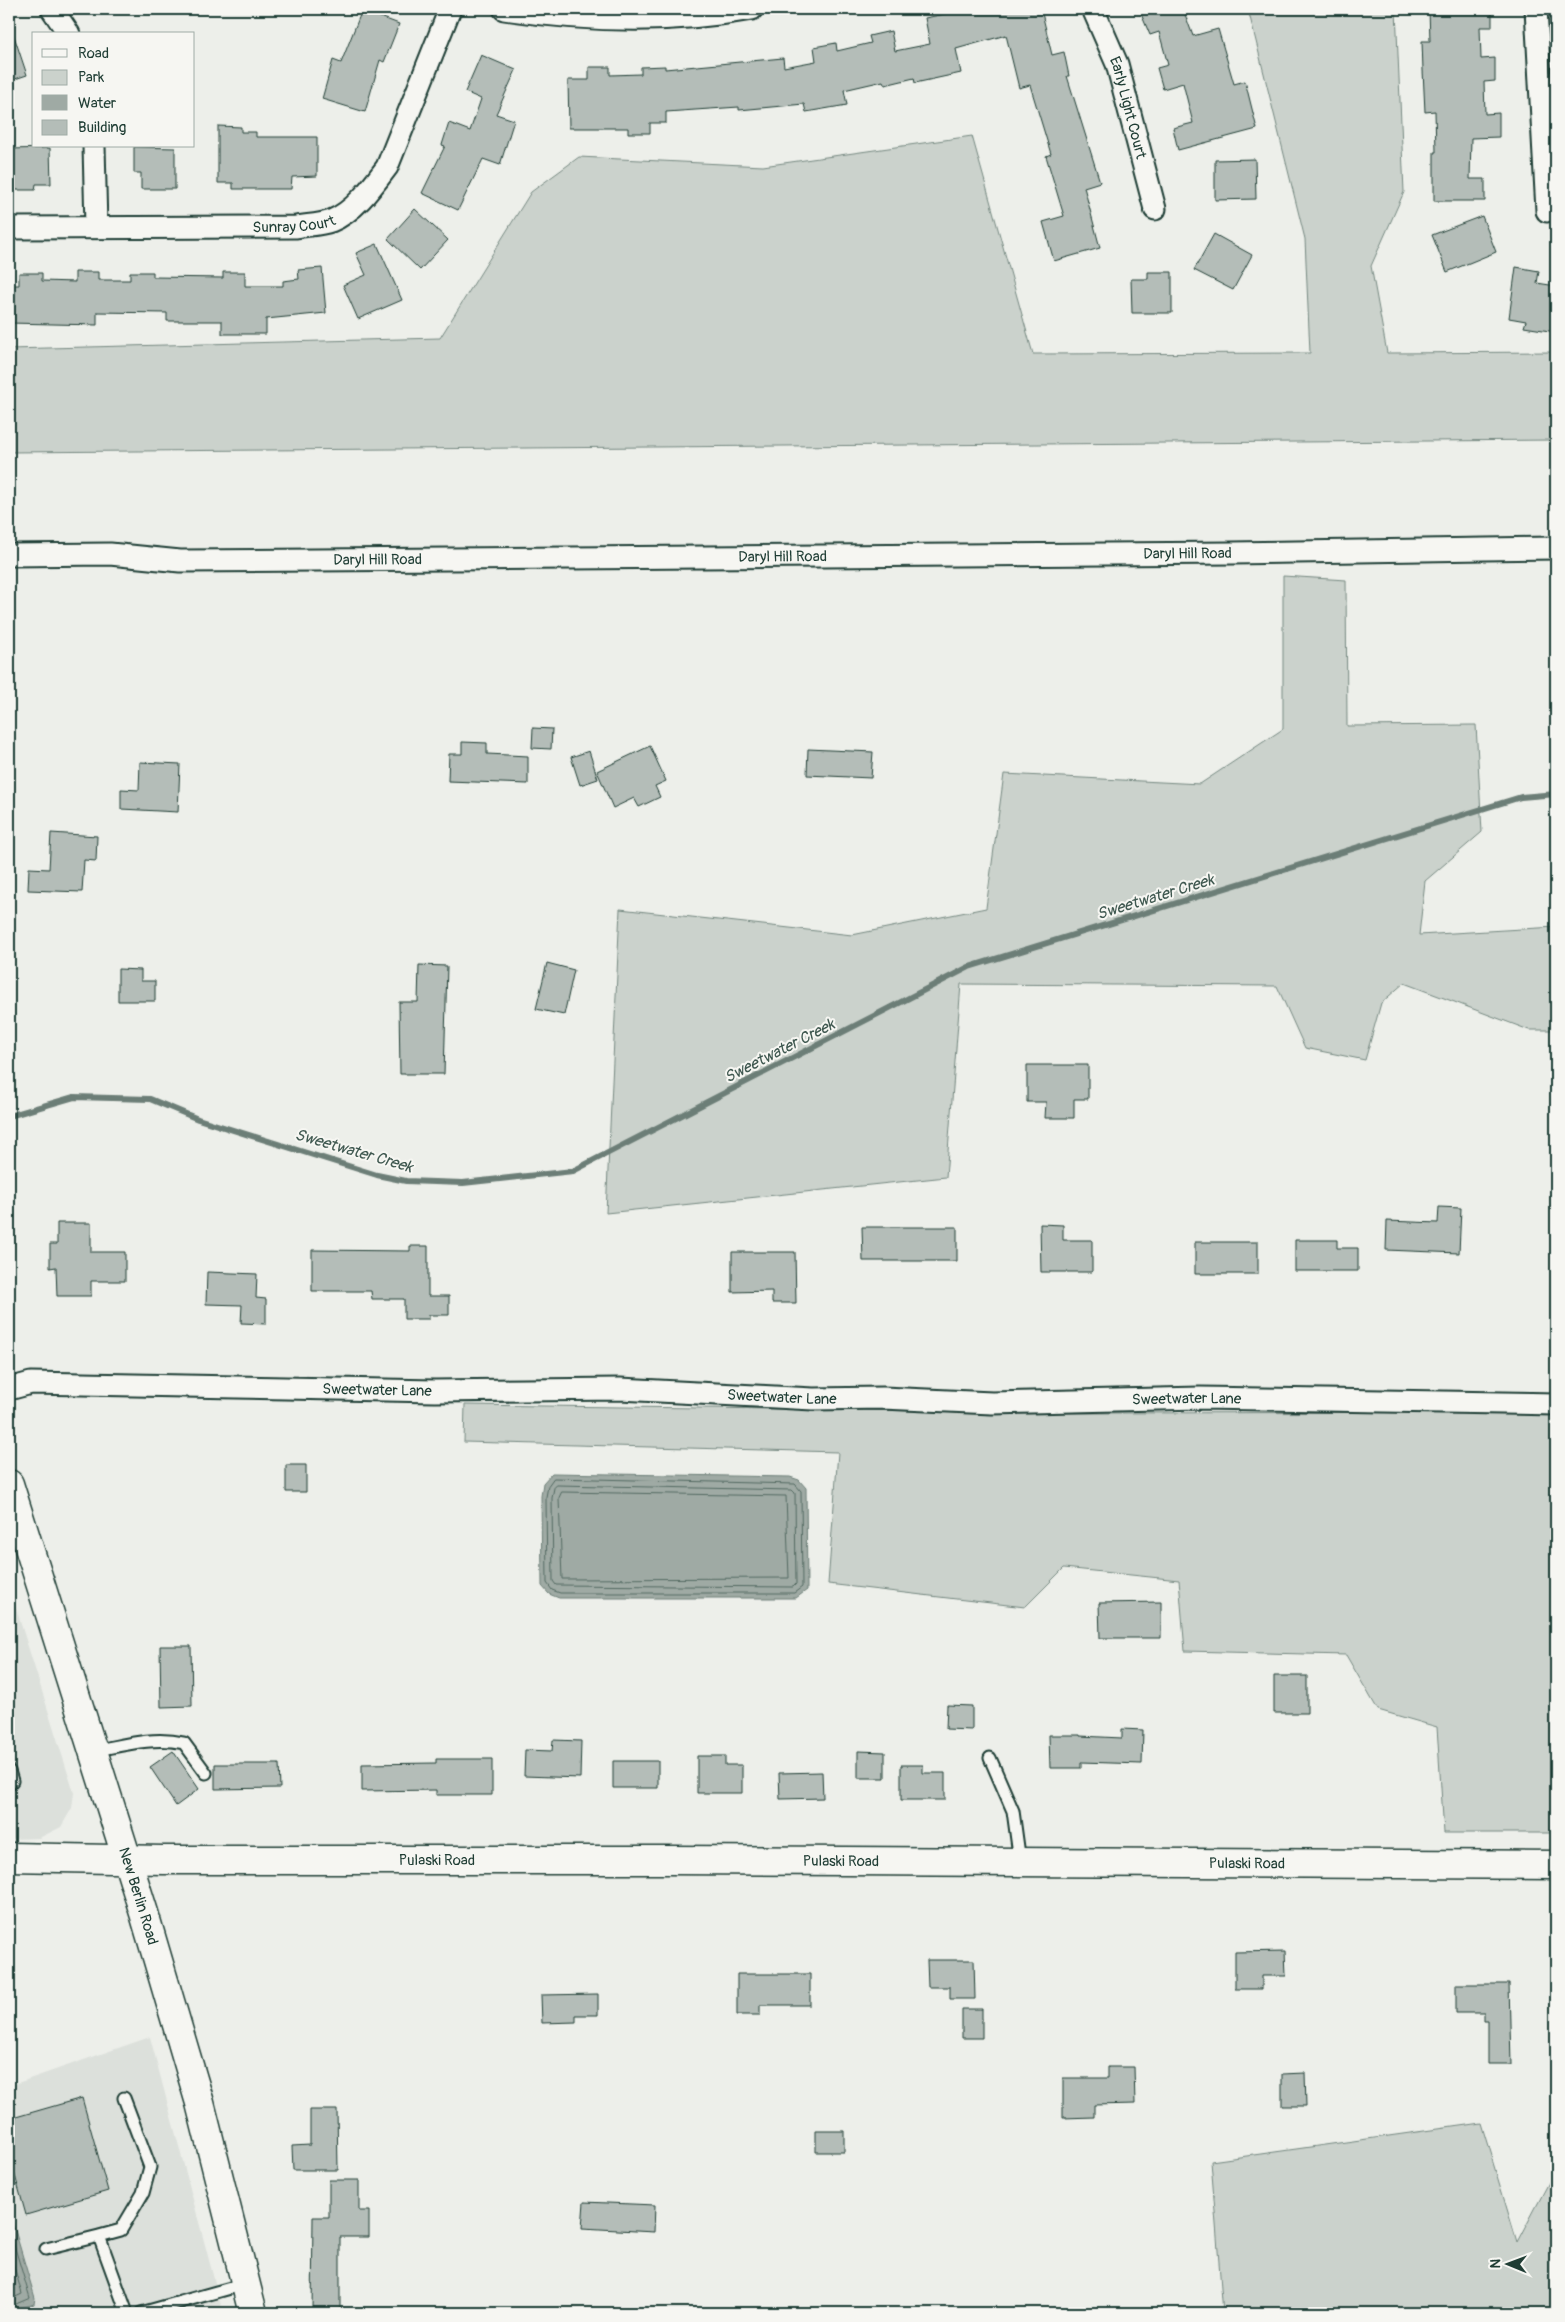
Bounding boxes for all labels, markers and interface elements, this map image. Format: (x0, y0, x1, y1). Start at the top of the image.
legend (32, 32, 195, 148)
text: Road (78, 44, 109, 63)
street label: Early Light Court (1105, 54, 1151, 162)
text: Park (78, 68, 105, 87)
text: Water (78, 94, 117, 113)
text: Building (78, 118, 126, 137)
street label: Sunray Court (252, 211, 339, 237)
street label: Daryl Hill Road (1143, 544, 1232, 564)
street label: Daryl Hill Road (738, 547, 827, 567)
street label: Daryl Hill Road (333, 550, 422, 570)
water label: Sweetwater Creek (1094, 869, 1217, 924)
water label: Sweetwater Creek (721, 1014, 839, 1087)
water label: Sweetwater Creek (293, 1125, 416, 1178)
street label: Sweetwater Lane (322, 1380, 433, 1401)
street label: Sweetwater Lane (727, 1386, 837, 1409)
street label: Sweetwater Lane (1132, 1389, 1242, 1410)
street label: New Berlin Road (114, 1845, 162, 1947)
street label: Pulaski Road (399, 1851, 475, 1870)
street label: Pulaski Road (803, 1852, 879, 1871)
street label: Pulaski Road (1209, 1854, 1285, 1873)
north arrow (1482, 2240, 1532, 2290)
text: N (1487, 2259, 1504, 2269)

